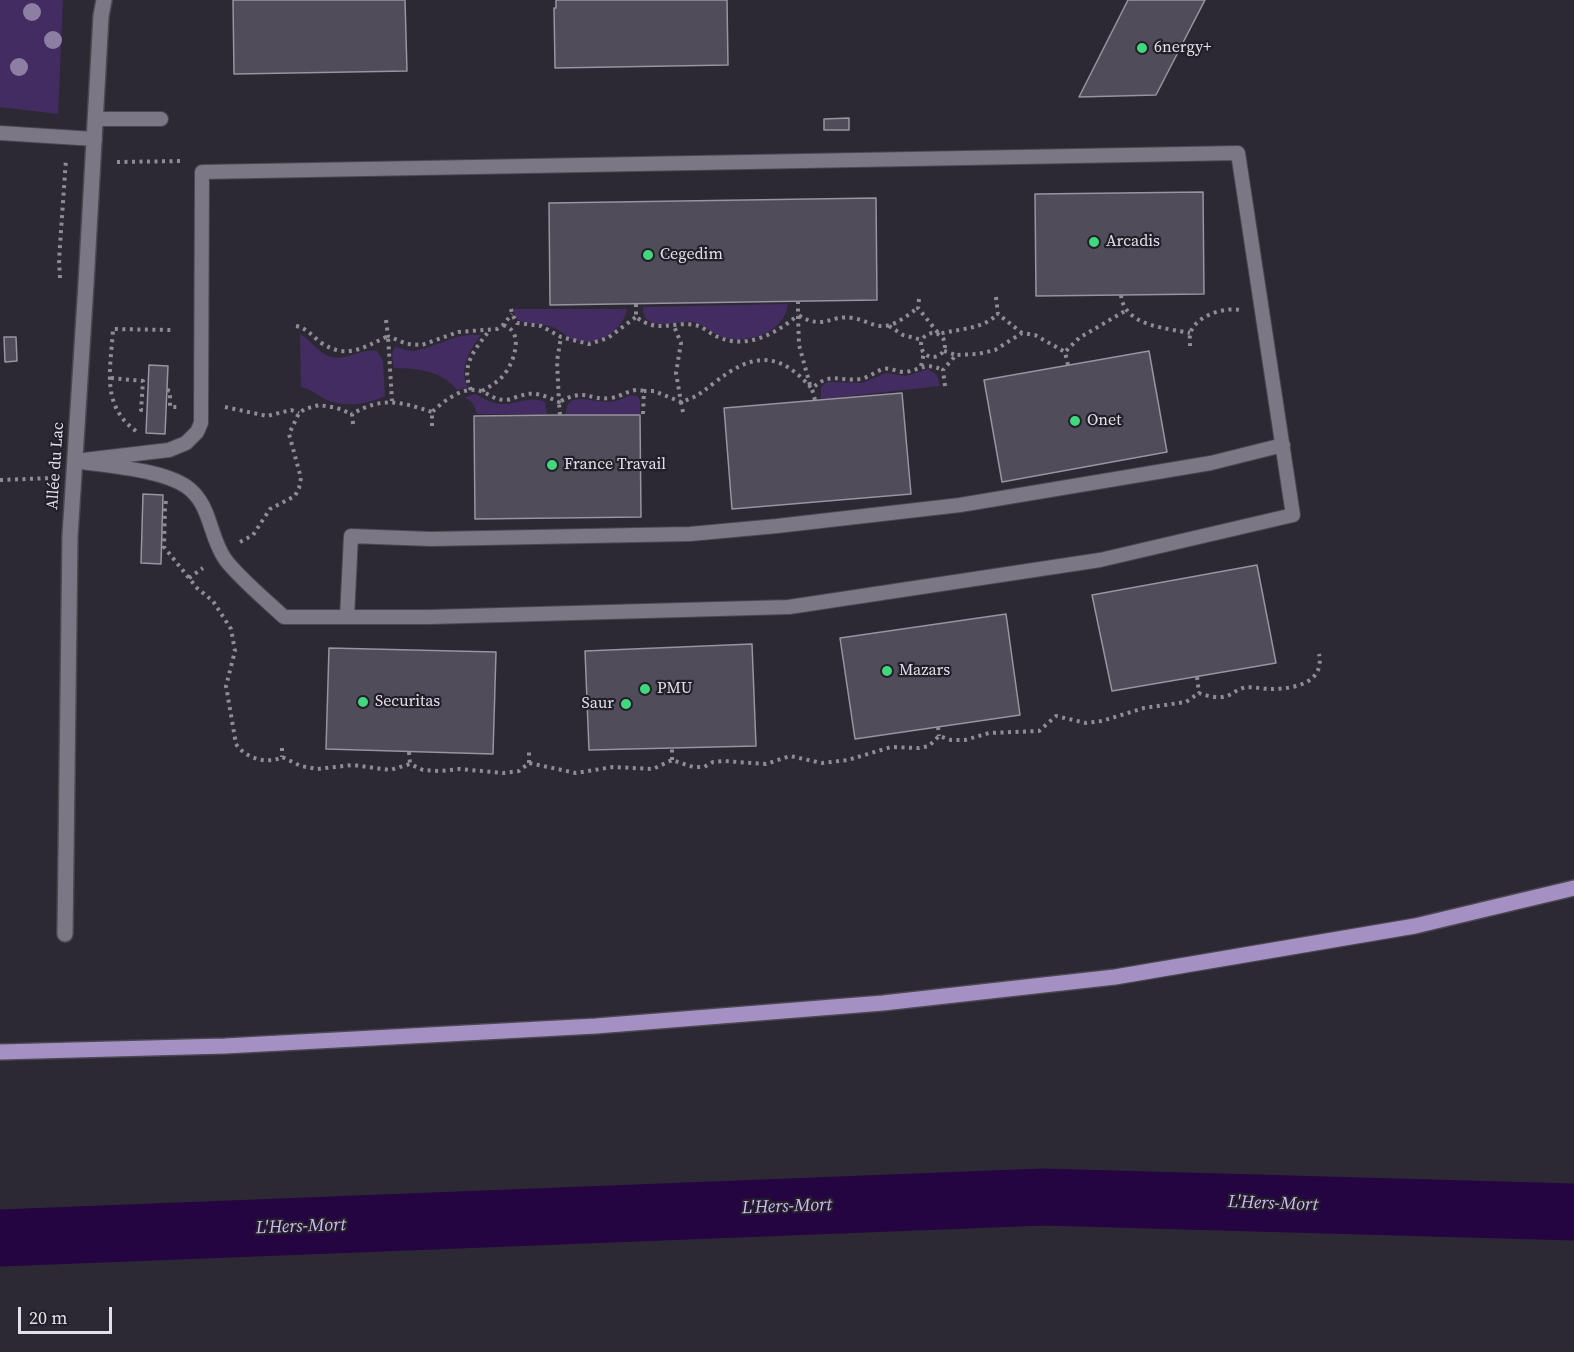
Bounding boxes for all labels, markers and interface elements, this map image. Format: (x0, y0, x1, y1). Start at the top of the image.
place label: 6nergy+ (1154, 38, 1212, 58)
marker: 6nergy+ (1135, 41, 1149, 55)
place label: Arcadis (1106, 232, 1160, 252)
marker: Arcadis (1087, 235, 1101, 249)
place label: Cegedim (660, 245, 723, 265)
marker: Cegedim (641, 248, 655, 262)
place label: Onet (1087, 411, 1121, 431)
marker: Onet (1068, 414, 1082, 428)
street label: Allée du Lac (43, 422, 69, 510)
place label: France Travail (564, 455, 666, 475)
marker: France Travail (545, 458, 559, 472)
place label: Mazars (899, 661, 950, 681)
marker: Mazars (880, 664, 894, 678)
place label: PMU (657, 679, 692, 699)
marker: PMU (638, 682, 652, 696)
place label: Securitas (375, 692, 440, 712)
place label: Saur (582, 694, 614, 714)
marker: Securitas (356, 695, 370, 709)
marker: Saur (619, 697, 633, 711)
water label: L'Hers-Mort (1227, 1192, 1319, 1216)
water label: L'Hers-Mort (741, 1195, 833, 1219)
water label: L'Hers-Mort (255, 1215, 347, 1239)
scale bar (21, 1295, 116, 1333)
text: 20 m (29, 1305, 67, 1330)

